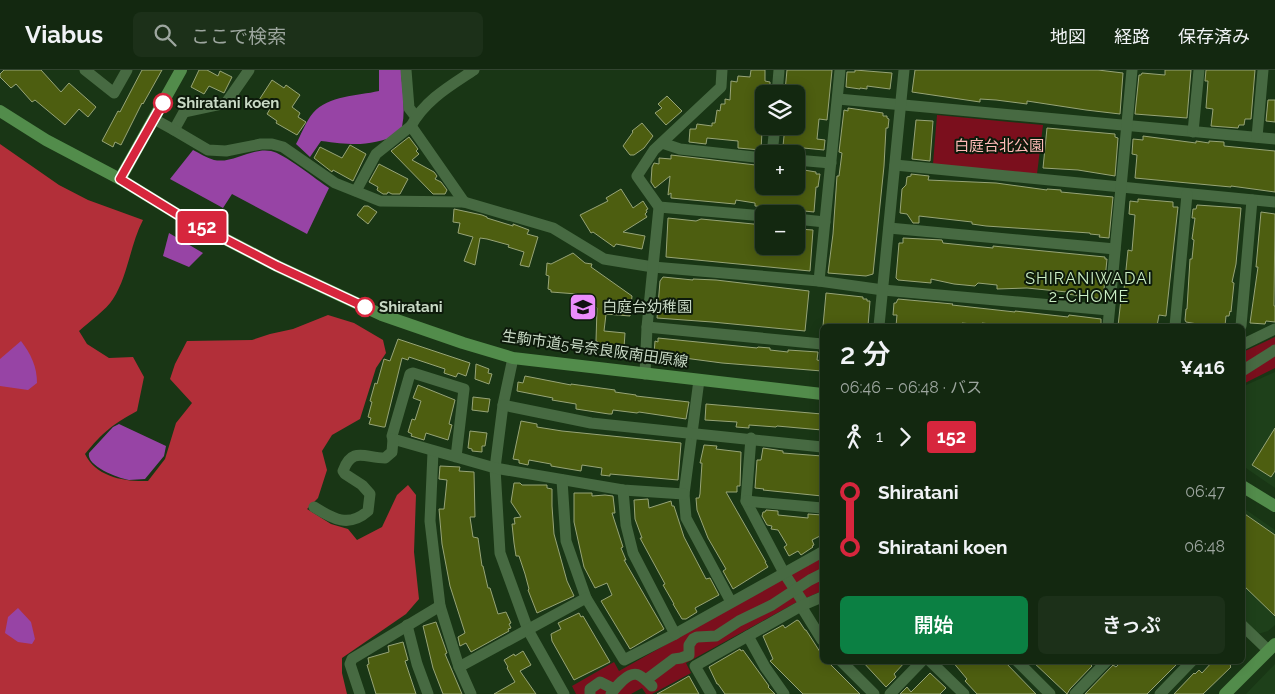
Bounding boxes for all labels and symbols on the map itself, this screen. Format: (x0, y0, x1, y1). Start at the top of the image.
marker: Shiratani koen (153, 93, 173, 113)
place label: Shiratani koen (177, 94, 279, 112)
park label: 白庭台北公園 (954, 137, 1044, 155)
line badge: 152 (173, 211, 231, 243)
district label: SHIRANIWADAI 2-CHOME (1025, 269, 1153, 306)
school or university icon: 白庭台幼稚園 (568, 292, 598, 322)
marker: Shiratani (355, 297, 375, 317)
place label: Shiratani (379, 298, 443, 316)
place label: 白庭台幼稚園 (602, 298, 692, 316)
street label: 生駒市道5号奈良阪南田原線 (501, 327, 689, 371)

